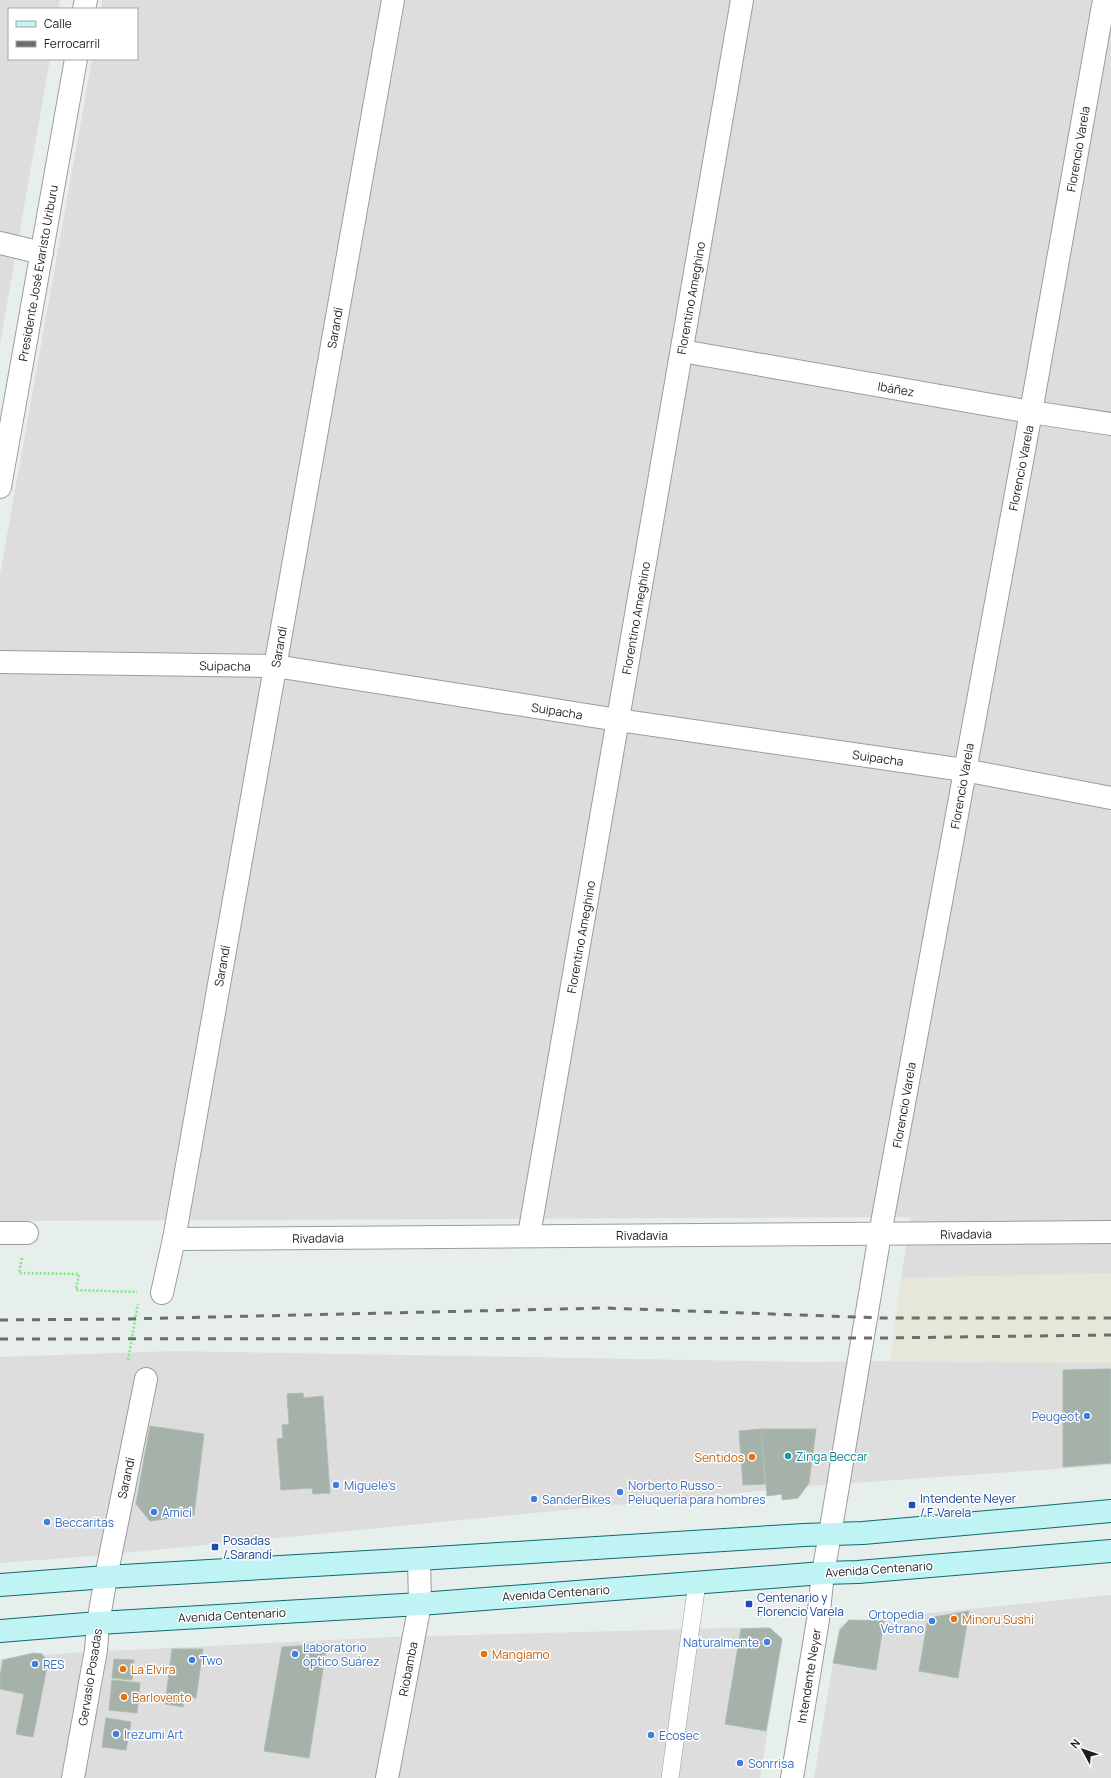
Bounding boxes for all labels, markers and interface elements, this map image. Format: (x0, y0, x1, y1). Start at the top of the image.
legend (8, 8, 138, 60)
text: Calle (44, 15, 72, 32)
text: Ferrocarril (44, 35, 100, 52)
street label: Florencio Varela (1062, 105, 1094, 193)
street label: Presidente José Evaristo Uriburu (14, 183, 62, 363)
street label: Florentino Ameghino (673, 240, 709, 356)
street label: Sarandí (323, 306, 347, 350)
street label: Ibáñez (876, 377, 916, 401)
street label: Florencio Varela (1004, 424, 1038, 512)
street label: Florentino Ameghino (618, 560, 654, 676)
street label: Sarandí (267, 625, 291, 669)
street label: Suipacha (199, 657, 251, 675)
street label: Suipacha (530, 699, 584, 723)
street label: Florencio Varela (946, 742, 978, 830)
street label: Suipacha (851, 746, 905, 770)
street label: Florentino Ameghino (563, 879, 599, 995)
street label: Sarandí (210, 944, 234, 988)
street label: Florencio Varela (888, 1061, 920, 1149)
street label: Rivadavia (940, 1225, 992, 1243)
street label: Rivadavia (616, 1227, 668, 1244)
street label: Rivadavia (292, 1229, 344, 1247)
place label: Peugeot (1032, 1408, 1079, 1425)
marker: Peugeot (1082, 1411, 1092, 1421)
place label: Zinga Beccar (796, 1448, 869, 1465)
place label: Sentidos (695, 1449, 744, 1466)
marker: Zinga Beccar (783, 1451, 793, 1461)
marker: Sentidos (747, 1452, 757, 1462)
street label: Sarandí (113, 1456, 139, 1500)
place label: Miguele's (344, 1477, 396, 1494)
place label: Norberto Russo - Peluquería para hombres (628, 1477, 766, 1508)
marker: Miguele's (331, 1480, 341, 1490)
marker: Norberto Russo - Peluquería para hombres (615, 1487, 625, 1497)
place label: Intendente Neyer / F. Varela (920, 1490, 1017, 1521)
place label: SanderBikes (542, 1491, 611, 1508)
marker: SanderBikes (529, 1494, 539, 1504)
marker: Intendente Neyer / F. Varela (907, 1500, 917, 1510)
place label: Amici (162, 1504, 192, 1521)
marker: Amici (149, 1507, 159, 1517)
place label: Beccaritas (55, 1514, 114, 1531)
marker: Beccaritas (42, 1517, 52, 1527)
place label: Posadas / Sarandí (223, 1532, 272, 1563)
marker: Posadas / Sarandí (210, 1542, 220, 1552)
street label: Avenida Centenario (825, 1557, 933, 1581)
street label: Avenida Centenario (502, 1581, 610, 1605)
place label: Centenario y Florencio Varela (757, 1589, 844, 1620)
marker: Centenario y Florencio Varela (744, 1599, 754, 1609)
street label: Avenida Centenario (178, 1604, 286, 1626)
place label: Ortopedia Vetrano (869, 1606, 924, 1637)
place label: Minoru Sushi (962, 1611, 1034, 1628)
marker: Minoru Sushi (949, 1614, 959, 1624)
marker: Ortopedia Vetrano (927, 1616, 937, 1626)
street label: Gervasio Posadas (74, 1627, 106, 1727)
street label: Intendente Neyer (793, 1627, 825, 1725)
place label: Naturalmente (683, 1634, 759, 1651)
marker: Naturalmente (762, 1637, 772, 1647)
place label: Laboratorio óptico Suárez (303, 1639, 380, 1670)
street label: Riobamba (394, 1640, 422, 1698)
place label: Mangiamo (492, 1646, 550, 1663)
marker: Laboratorio óptico Suárez (290, 1649, 300, 1659)
marker: Mangiamo (479, 1649, 489, 1659)
place label: Two (200, 1652, 223, 1669)
marker: Two (187, 1655, 197, 1665)
place label: RES (43, 1656, 64, 1673)
marker: RES (30, 1659, 40, 1669)
place label: La Elvira (131, 1661, 175, 1678)
marker: La Elvira (118, 1664, 128, 1674)
place label: Barlovento (132, 1689, 192, 1706)
marker: Barlovento (119, 1692, 129, 1702)
place label: Irezumi Art (124, 1726, 184, 1743)
place label: Ecosec (659, 1727, 700, 1744)
marker: Irezumi Art (111, 1729, 121, 1739)
marker: Ecosec (646, 1730, 656, 1740)
north arrow (1063, 1730, 1103, 1770)
text: N (1067, 1735, 1083, 1751)
place label: Sonrrisa (748, 1755, 794, 1772)
marker: Sonrrisa (735, 1758, 745, 1768)

